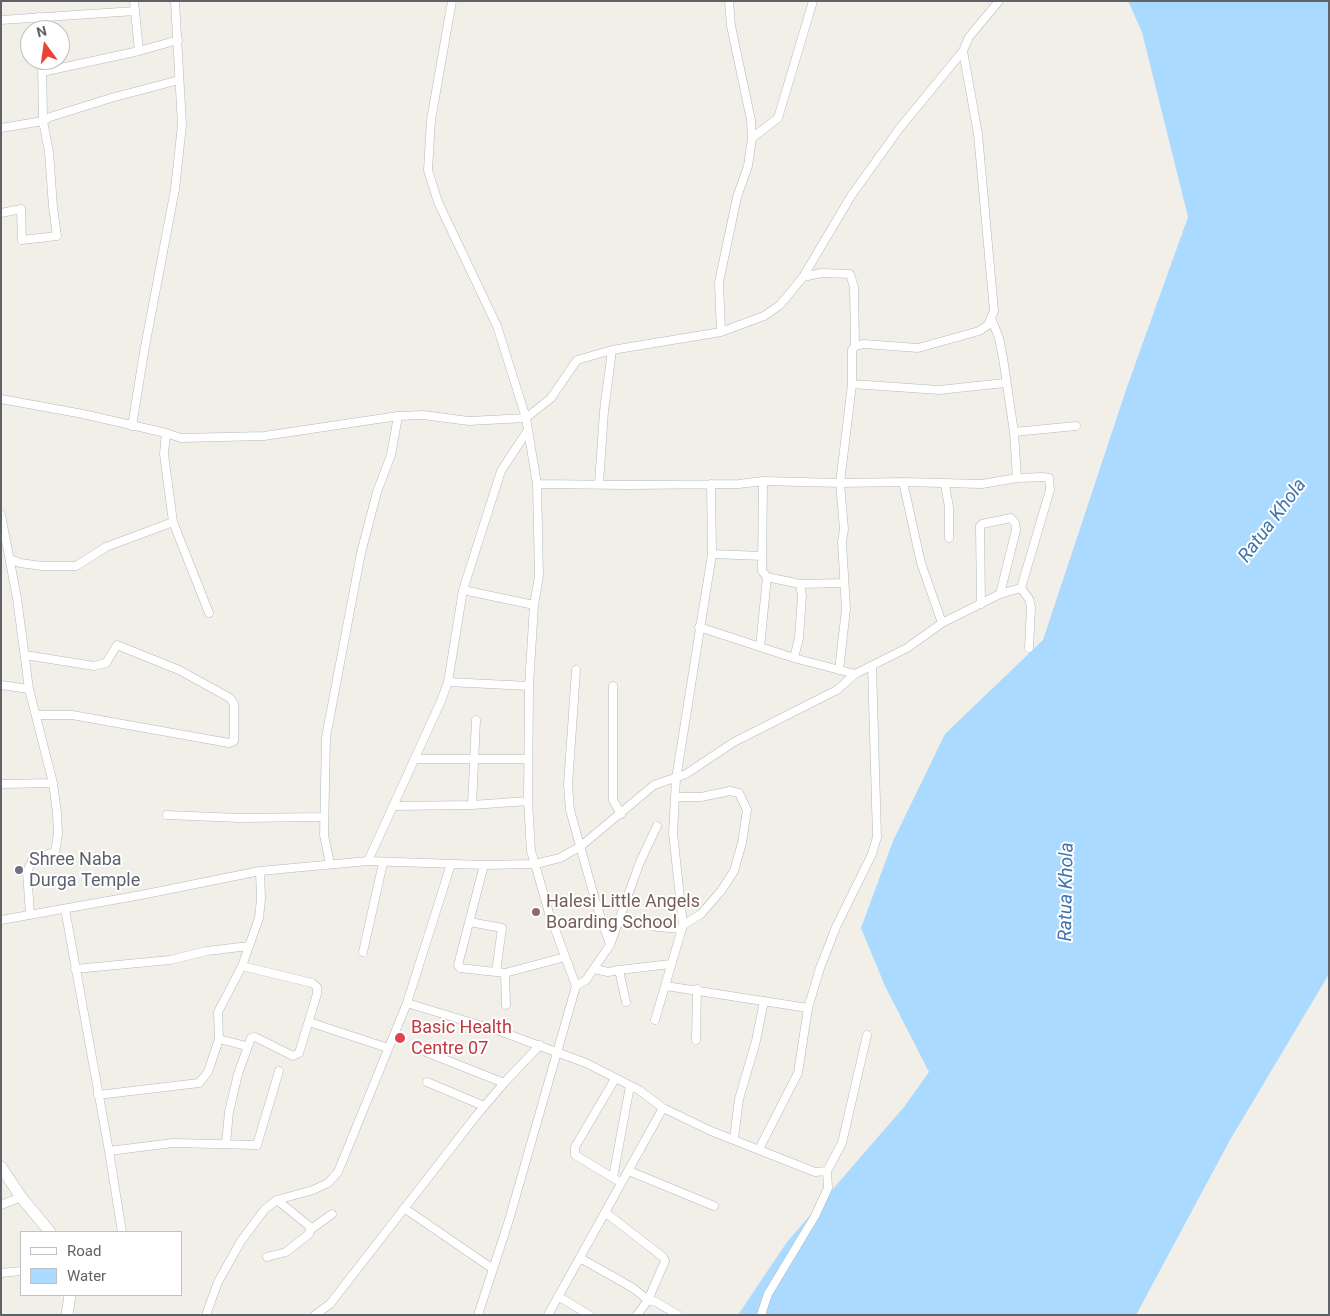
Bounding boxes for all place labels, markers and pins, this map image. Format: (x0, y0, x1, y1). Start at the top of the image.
place label: Shree Naba Durga Temple (29, 849, 140, 892)
marker: Shree Naba Durga Temple (13, 864, 25, 876)
place label: Halesi Little Angels Boarding School (546, 891, 700, 934)
marker: Halesi Little Angels Boarding School (530, 906, 542, 918)
place label: Basic Health Centre 07 (411, 1017, 512, 1060)
marker: Basic Health Centre 07 (393, 1031, 407, 1045)

